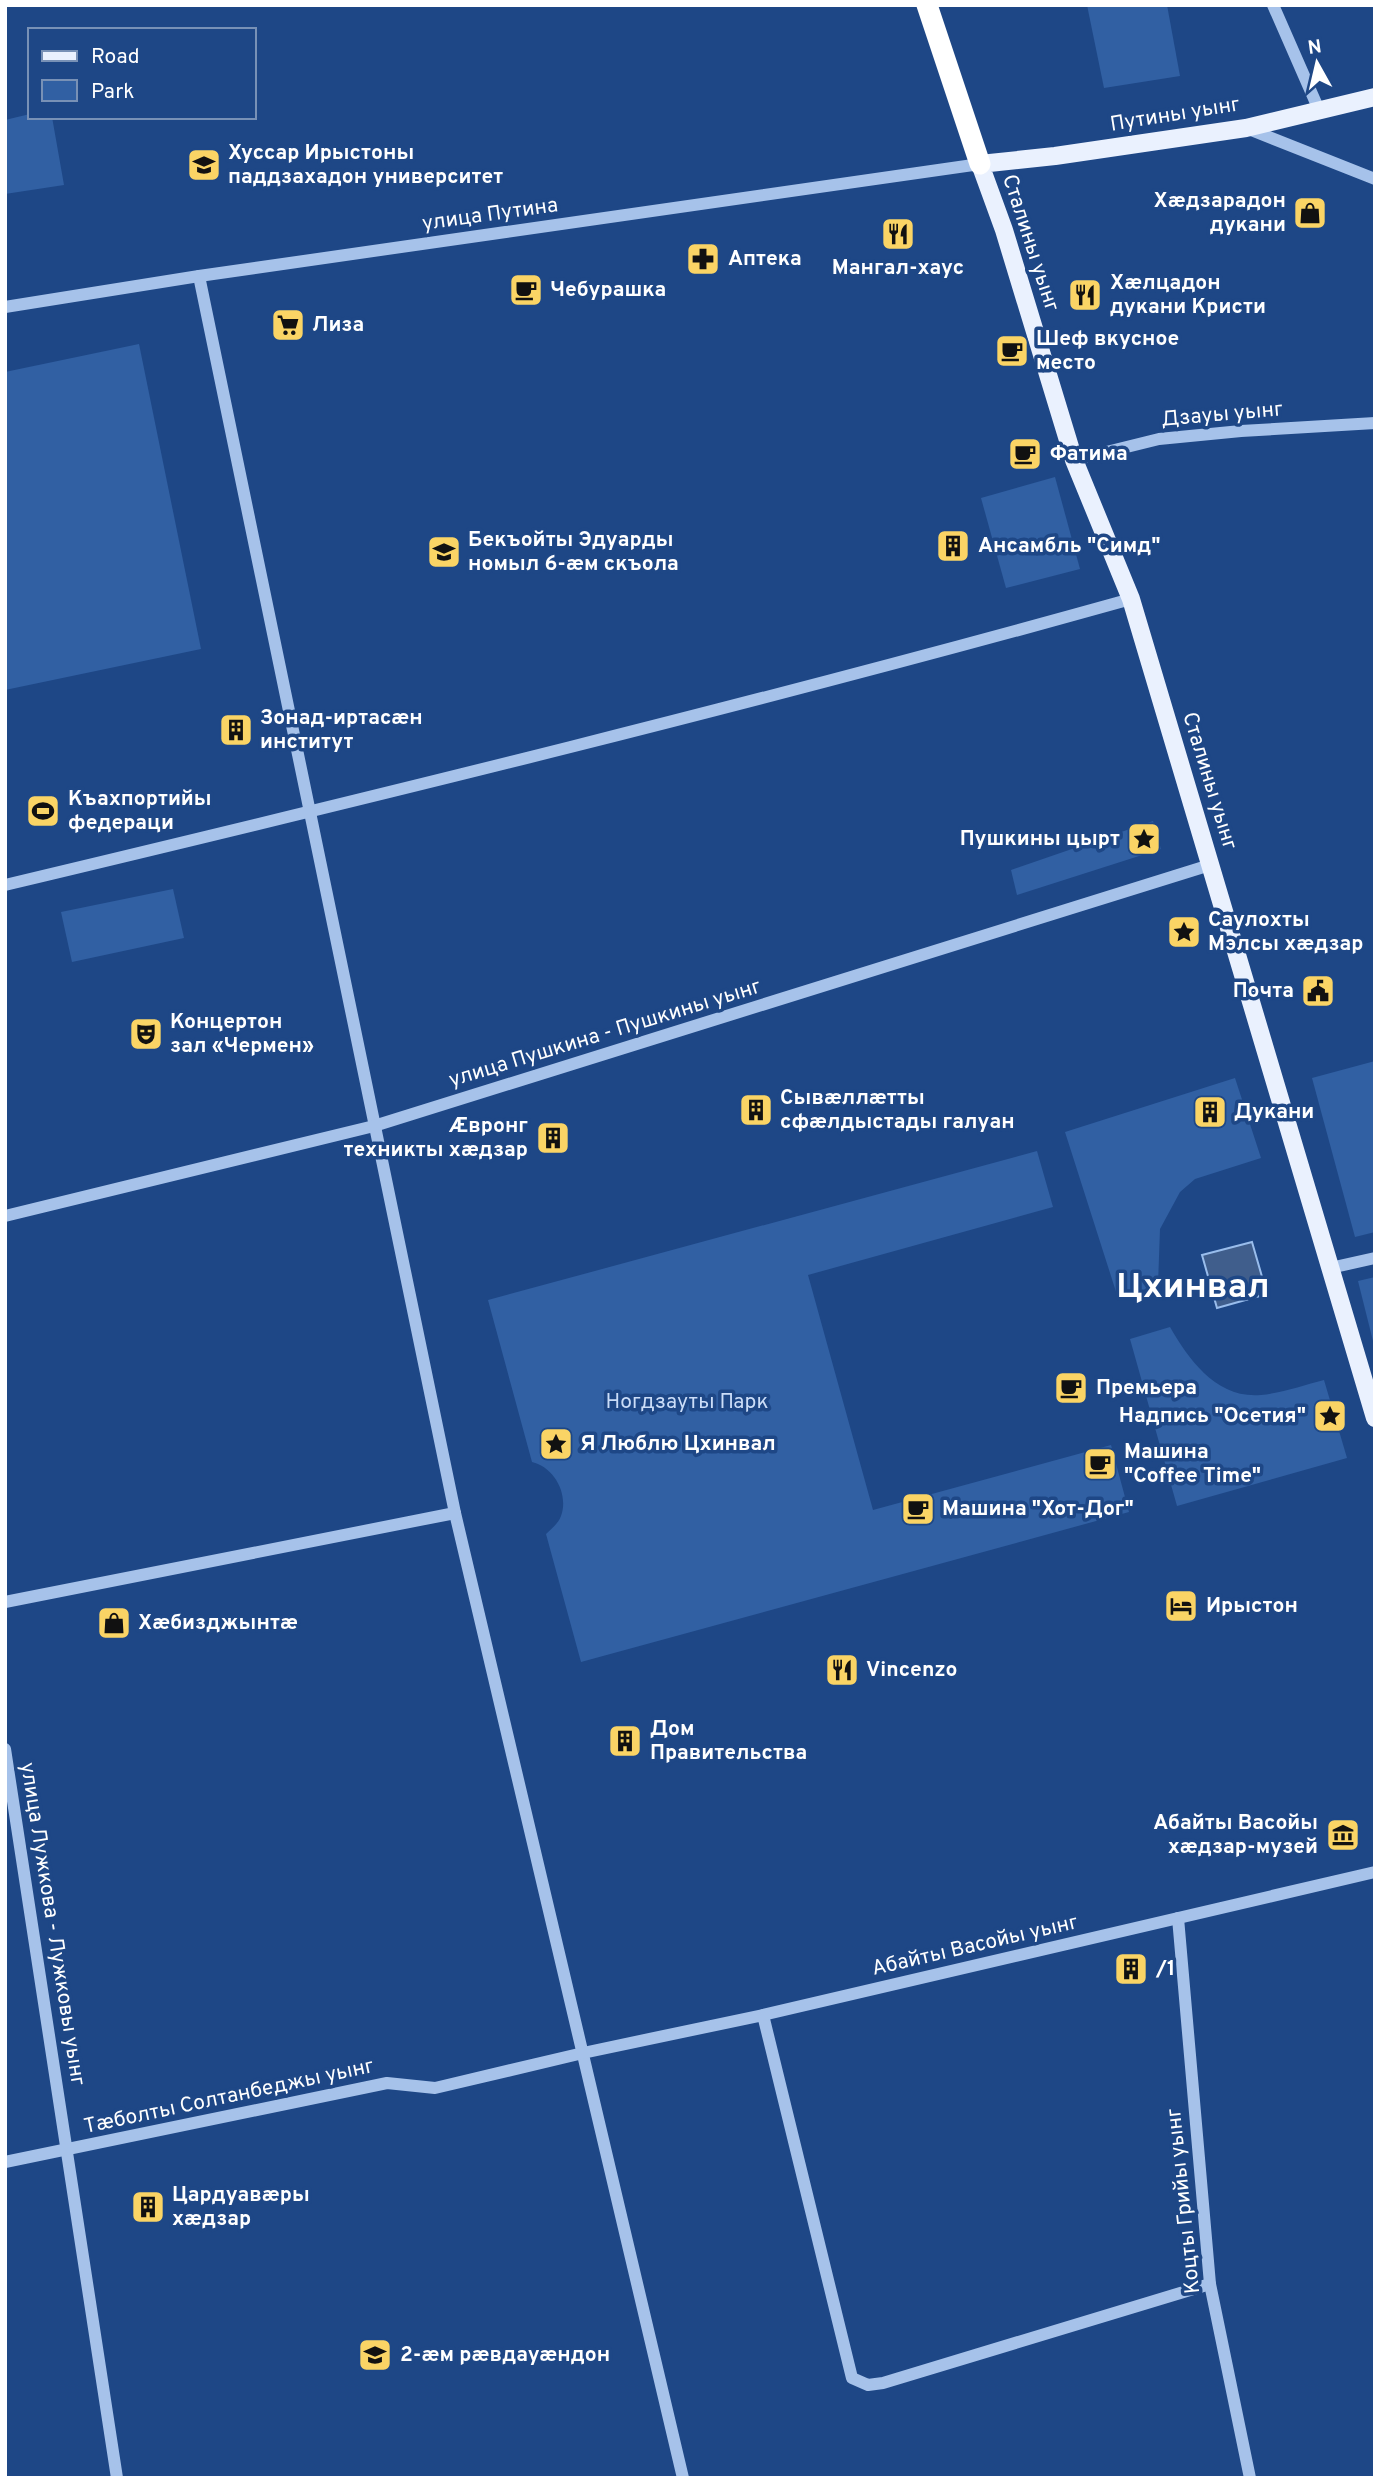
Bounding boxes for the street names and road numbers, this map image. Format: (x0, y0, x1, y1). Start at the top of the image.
street label: Путины уынг (1108, 91, 1242, 139)
street label: Сталины уынг (995, 171, 1065, 315)
street label: улица Путина (420, 192, 560, 238)
street label: Дзауы уынг (1160, 396, 1284, 434)
street label: Сталины уынг (1175, 709, 1243, 853)
street label: улица Пушкина - Пушкины уынг (446, 974, 764, 1094)
street label: улица Лужкова - Лужковы уынг (13, 1760, 91, 2088)
street label: Абайты Васойы уынг (869, 1909, 1081, 1983)
street label: Тæболты Солтанбеджы уынг (82, 2053, 376, 2141)
street label: Коцты Грийы уынг (1161, 2107, 1207, 2295)

